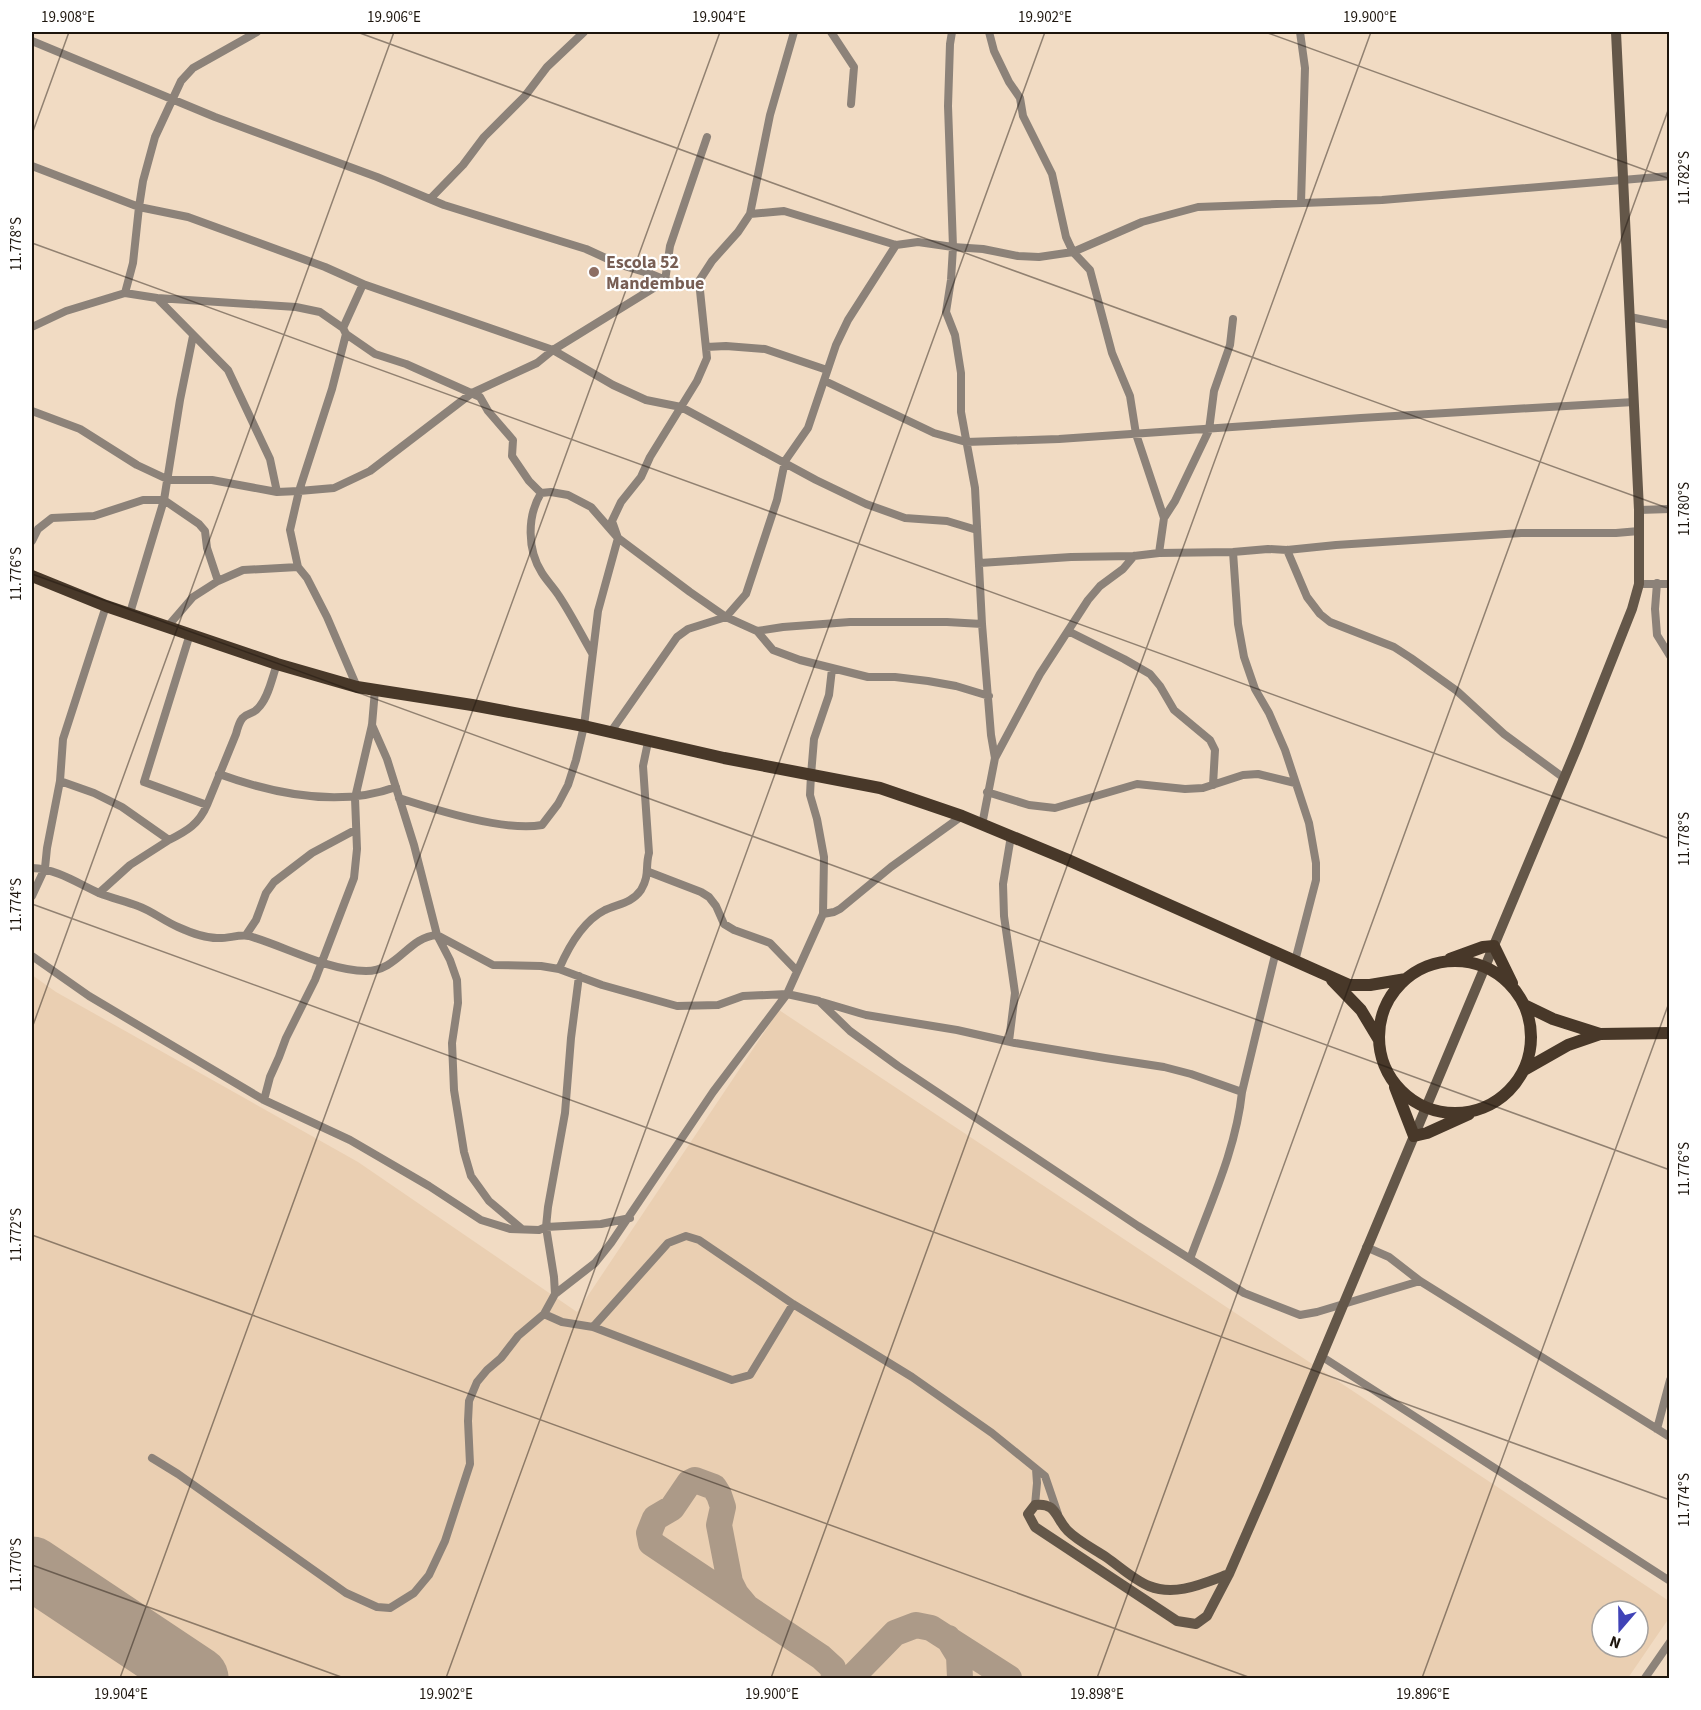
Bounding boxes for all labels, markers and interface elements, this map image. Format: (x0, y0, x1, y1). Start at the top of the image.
text: 19.908°E (41, 7, 95, 28)
text: 19.906°E (367, 7, 421, 28)
text: 19.904°E (692, 7, 746, 28)
text: 19.902°E (1018, 7, 1072, 28)
text: 19.900°E (1343, 7, 1397, 28)
text: 11.782°S (1674, 151, 1695, 205)
text: 11.778°S (6, 217, 27, 271)
place label: Escola 52 Mandembue (606, 250, 704, 296)
marker: Escola 52 Mandembue (587, 265, 601, 279)
text: 11.780°S (1674, 482, 1695, 536)
text: 11.776°S (6, 547, 27, 601)
text: 11.778°S (1674, 812, 1695, 866)
text: 11.774°S (6, 878, 27, 932)
text: 11.776°S (1674, 1142, 1695, 1196)
text: 11.772°S (6, 1208, 27, 1262)
text: 11.774°S (1674, 1473, 1695, 1527)
text: 11.770°S (6, 1538, 27, 1592)
north arrow (1590, 1599, 1650, 1659)
text: N (1606, 1630, 1624, 1654)
text: 19.904°E (94, 1684, 148, 1705)
text: 19.902°E (419, 1684, 473, 1705)
text: 19.900°E (745, 1684, 799, 1705)
text: 19.898°E (1070, 1684, 1124, 1705)
text: 19.896°E (1396, 1684, 1450, 1705)

